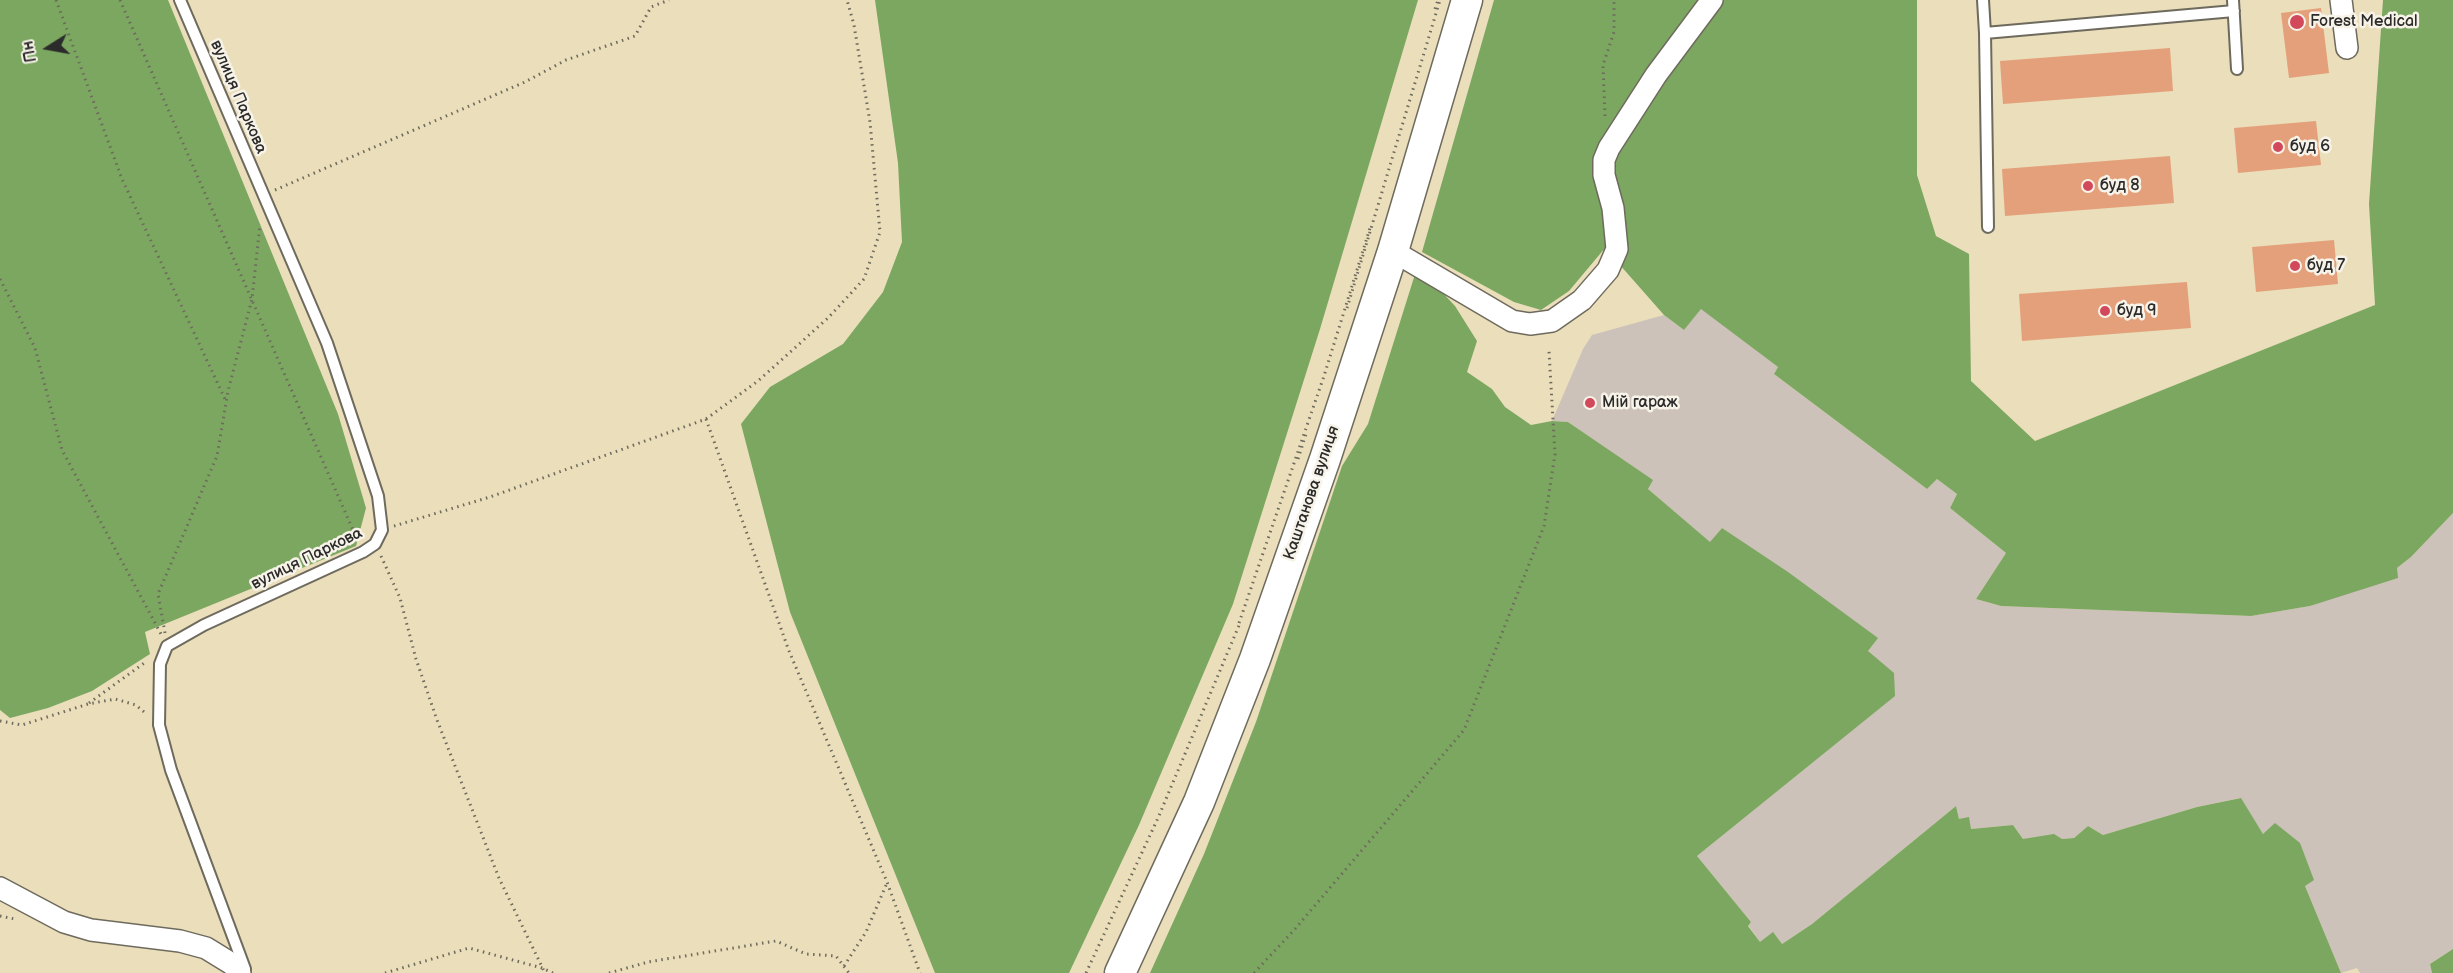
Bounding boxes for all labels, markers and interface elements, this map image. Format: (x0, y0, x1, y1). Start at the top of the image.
place label: Forest Medical (2310, 12, 2418, 32)
marker: Forest Medical (2288, 13, 2306, 31)
north arrow (18, 18, 78, 78)
street label: вулиця Паркова (205, 37, 271, 157)
text: Пн (18, 39, 41, 64)
place label: буд 6 (2290, 137, 2330, 157)
marker: буд 6 (2271, 140, 2285, 154)
place label: буд 8 (2100, 176, 2140, 196)
marker: буд 8 (2081, 179, 2095, 193)
place label: буд 7 (2307, 256, 2345, 276)
marker: буд 7 (2288, 259, 2302, 273)
place label: буд 9 (2117, 301, 2156, 321)
marker: буд 9 (2098, 304, 2112, 318)
place label: Мій гараж (1602, 393, 1678, 413)
marker: Мій гараж (1583, 396, 1597, 410)
street label: Каштанова вулиця (1280, 424, 1344, 562)
street label: вулиця Паркова (248, 524, 366, 594)

